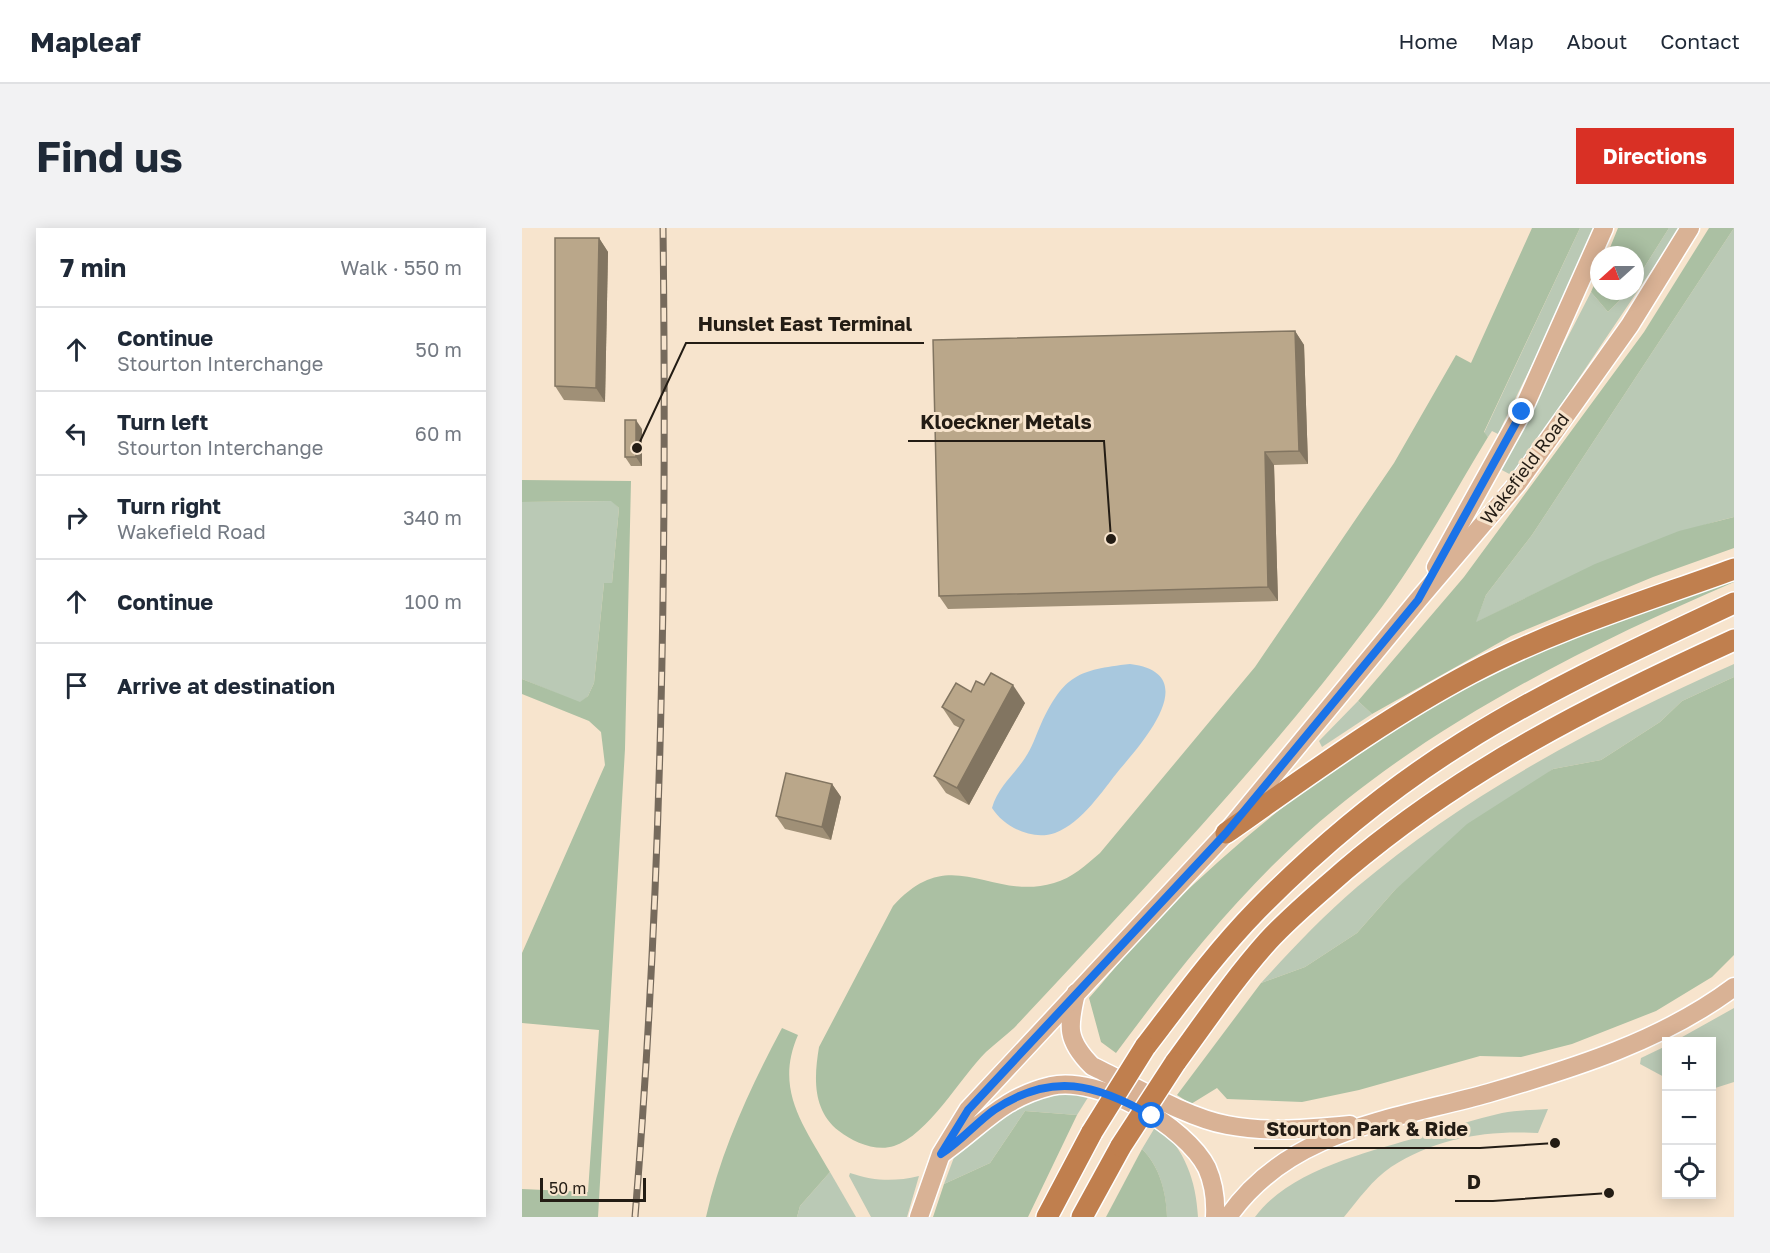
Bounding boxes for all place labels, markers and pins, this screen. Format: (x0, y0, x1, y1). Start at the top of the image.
callout: Hunslet East Terminal (686, 305, 924, 343)
callout: Kloeckner Metals (908, 403, 1104, 441)
callout: Stourton Park & Ride (1254, 1110, 1480, 1148)
callout: D (1455, 1163, 1493, 1201)

